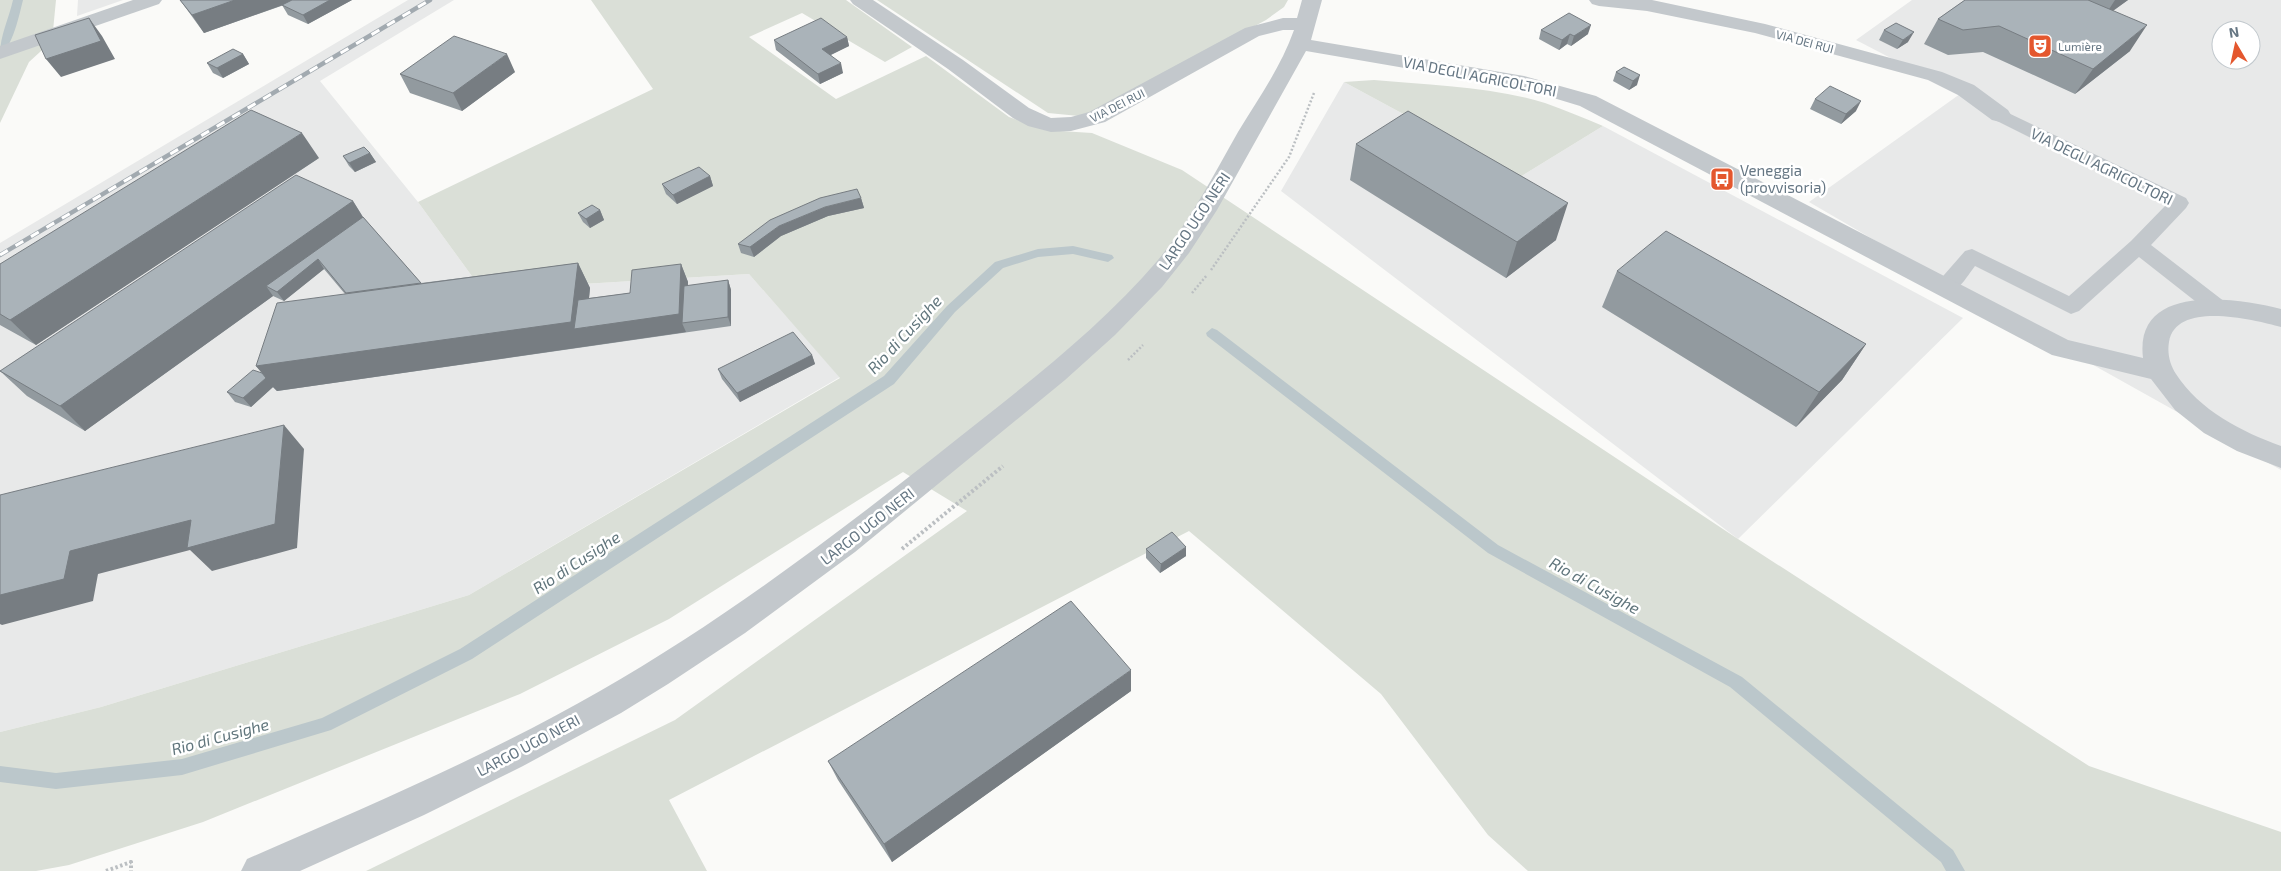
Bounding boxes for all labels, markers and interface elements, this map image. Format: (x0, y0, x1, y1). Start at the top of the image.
north arrow (2211, 20, 2261, 70)
text: N (2228, 22, 2240, 41)
street label: VIA DEI RUI (1775, 27, 1835, 55)
theatre icon: Lumière (2027, 33, 2053, 59)
place label: Lumière (2058, 39, 2102, 53)
street label: VIA DEGLI AGRICOLTORI (1402, 52, 1558, 100)
street label: VIA DEI RUI (1087, 85, 1147, 125)
street label: VIA DEGLI AGRICOLTORI (2028, 124, 2176, 208)
place label: Veneggia (provvisoria) (1740, 161, 1826, 196)
bus stop icon: Veneggia (provvisoria) (1709, 166, 1735, 192)
street label: LARGO UGO NERI (1155, 169, 1233, 273)
water label: Rio di Cusighe (863, 291, 945, 377)
street label: LARGO UGO NERI (817, 484, 917, 568)
water label: Rio di Cusighe (529, 527, 624, 597)
water label: Rio di Cusighe (1547, 552, 1644, 618)
street label: LARGO UGO NERI (473, 710, 583, 780)
water label: Rio di Cusighe (169, 714, 271, 758)

